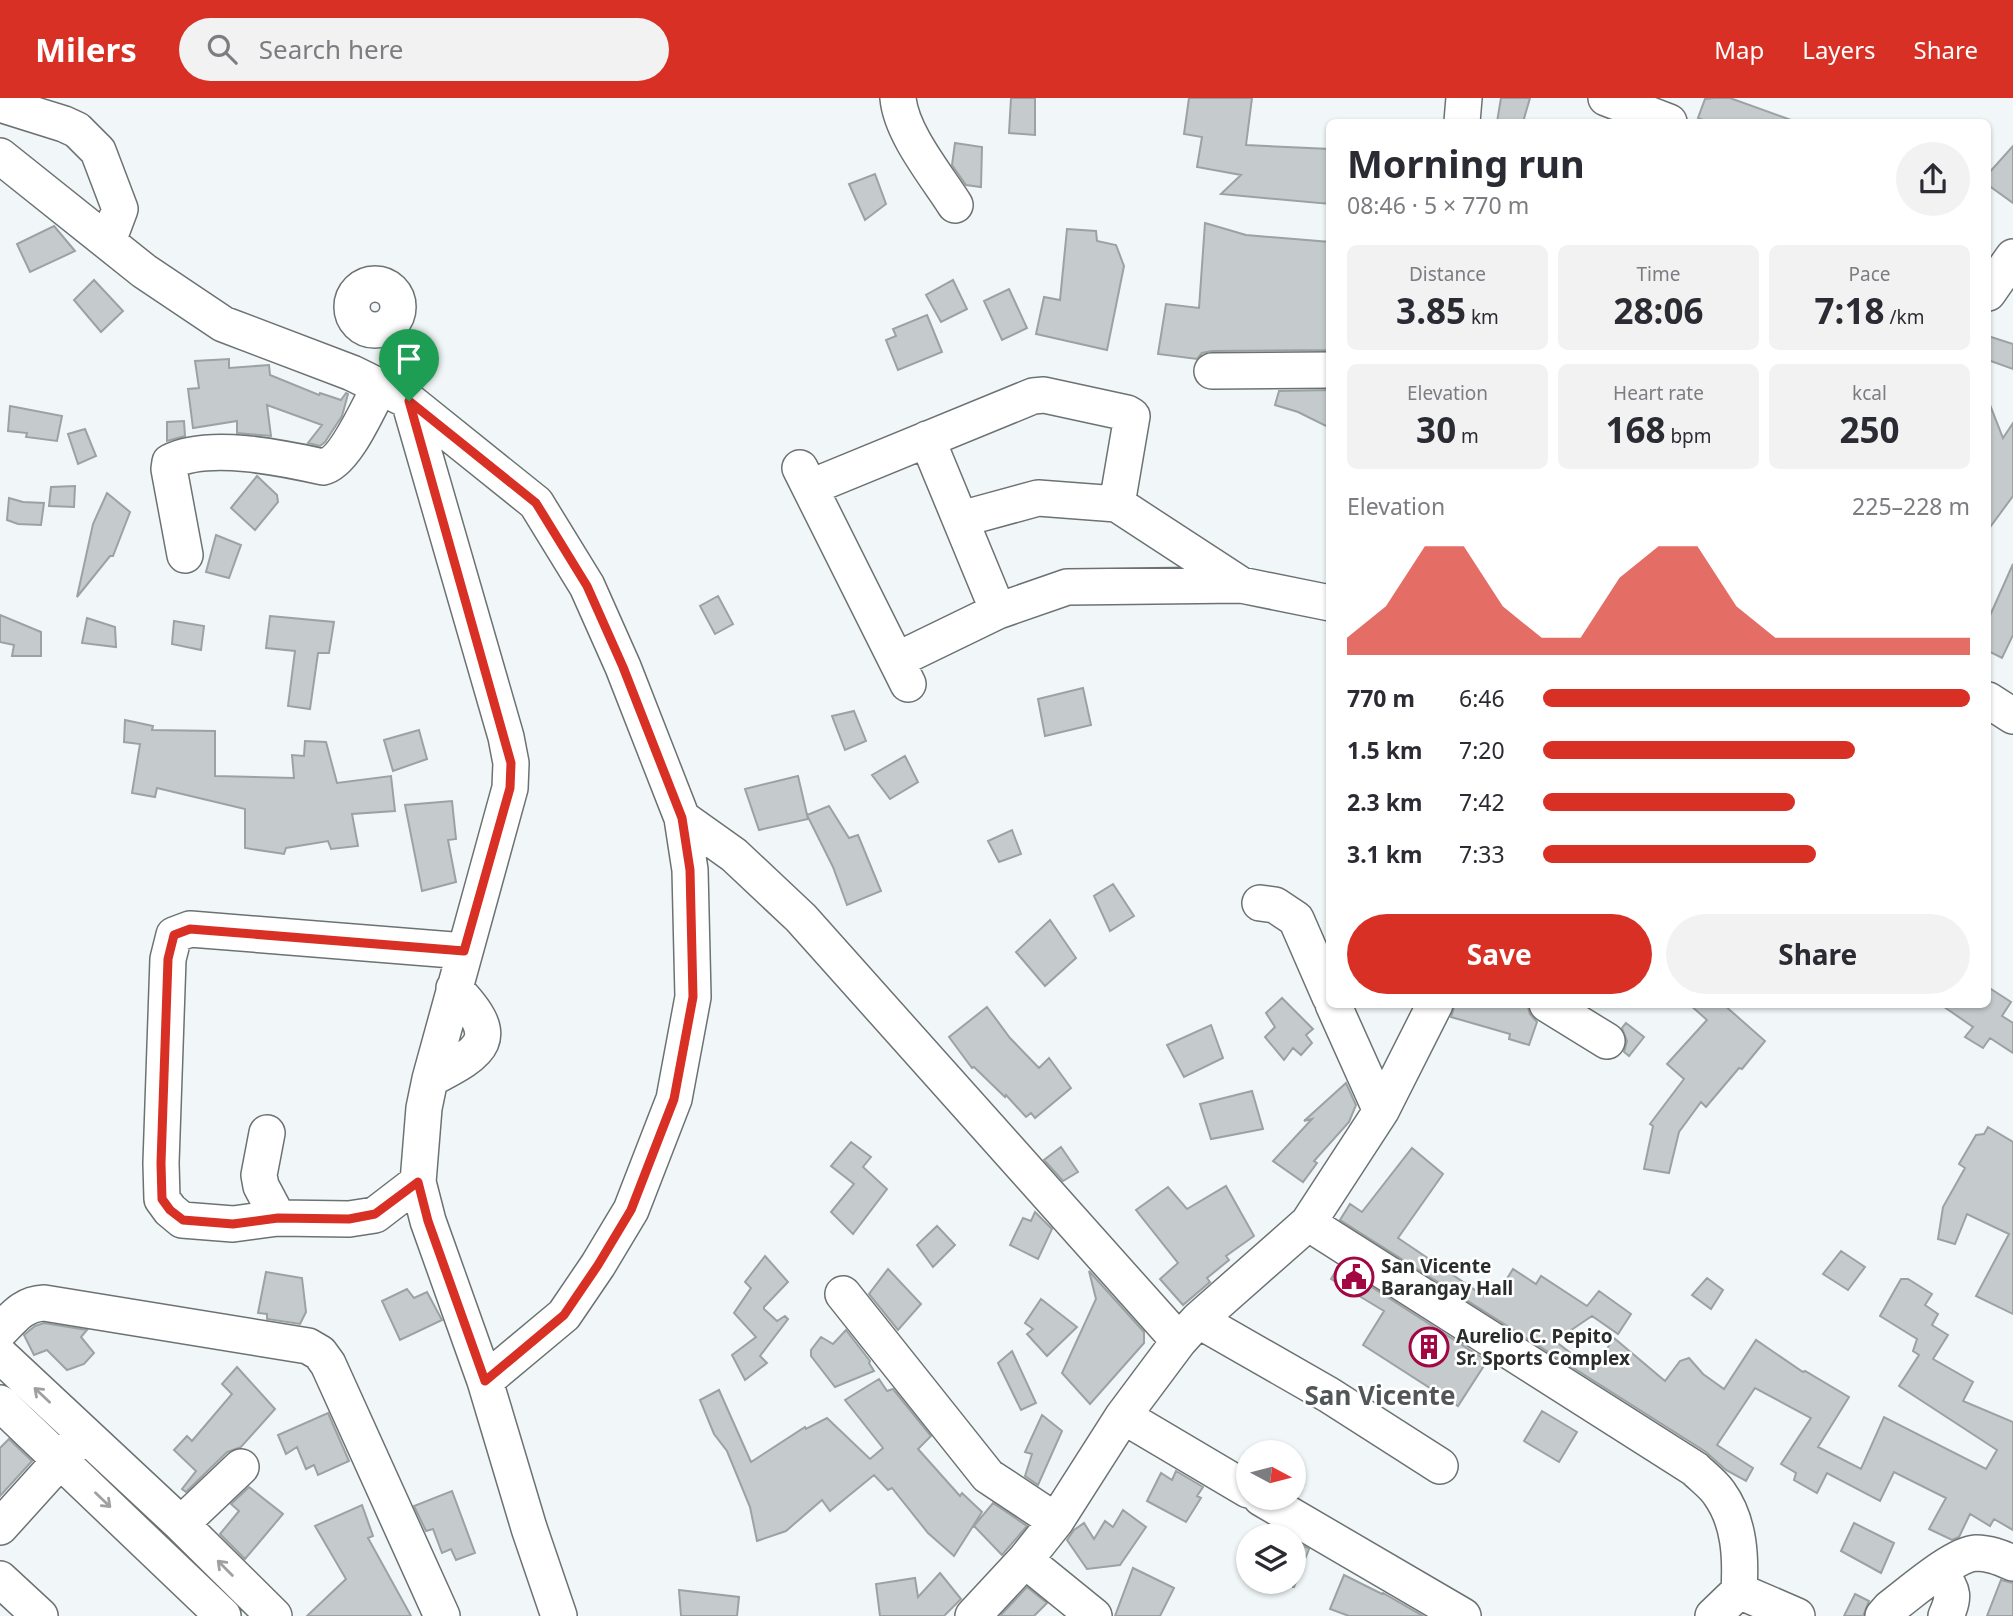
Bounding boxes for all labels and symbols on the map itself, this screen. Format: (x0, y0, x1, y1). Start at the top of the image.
pin (379, 329, 439, 401)
place label: San Vicente Barangay Hall (1381, 1253, 1513, 1301)
public building icon: San Vicente Barangay Hall (1333, 1256, 1375, 1298)
place label: Aurelio C. Pepito Sr. Sports Complex (1456, 1323, 1630, 1371)
building icon: Aurelio C. Pepito Sr. Sports Complex (1408, 1326, 1450, 1368)
district label: San Vicente (1305, 1377, 1455, 1413)
one-way arrow (34, 1386, 51, 1403)
north arrow (1236, 1440, 1306, 1510)
one-way arrow (94, 1492, 111, 1509)
one-way arrow (217, 1560, 234, 1577)

